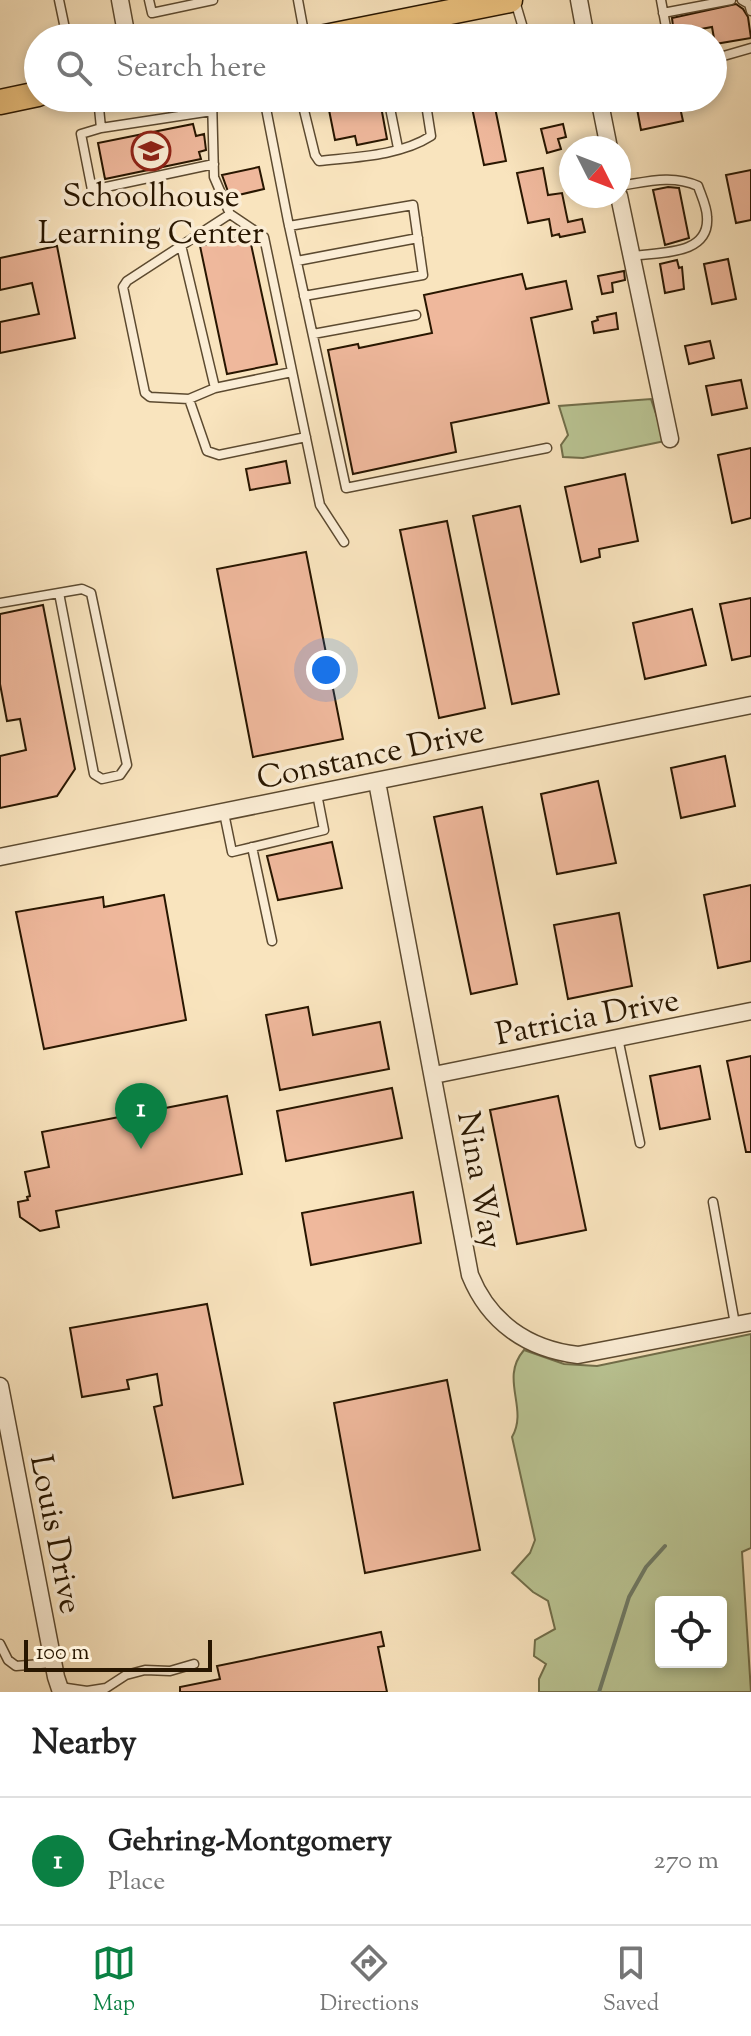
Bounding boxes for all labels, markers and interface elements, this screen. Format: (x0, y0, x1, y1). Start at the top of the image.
search box (24, 24, 727, 112)
icon: search (52, 46, 96, 90)
text: Search here (116, 47, 266, 90)
school or university icon: Schoolhouse Learning Center (130, 130, 172, 172)
north arrow (559, 136, 631, 208)
place label: Schoolhouse Learning Center (38, 175, 264, 258)
your location (306, 650, 346, 690)
street label: Constance Drive (253, 710, 489, 803)
street label: Patricia Drive (492, 979, 683, 1059)
pin: 1 (115, 1083, 167, 1149)
street label: Nina Way (443, 1108, 513, 1253)
street label: Louis Drive (16, 1451, 92, 1618)
map controls (655, 1596, 727, 1668)
button: locate (655, 1596, 727, 1668)
scale bar (24, 1636, 212, 1672)
text: 100 m (36, 1638, 89, 1670)
text: Nearby (32, 1720, 137, 1769)
text: Gehring-Montgomery (108, 1821, 392, 1864)
text: 1 (54, 1843, 62, 1880)
text: 270 m (654, 1843, 719, 1880)
text: Place (108, 1864, 165, 1901)
tab: Map (92, 1941, 136, 2021)
tab: Directions (320, 1941, 419, 2021)
tab: Saved (603, 1941, 659, 2021)

